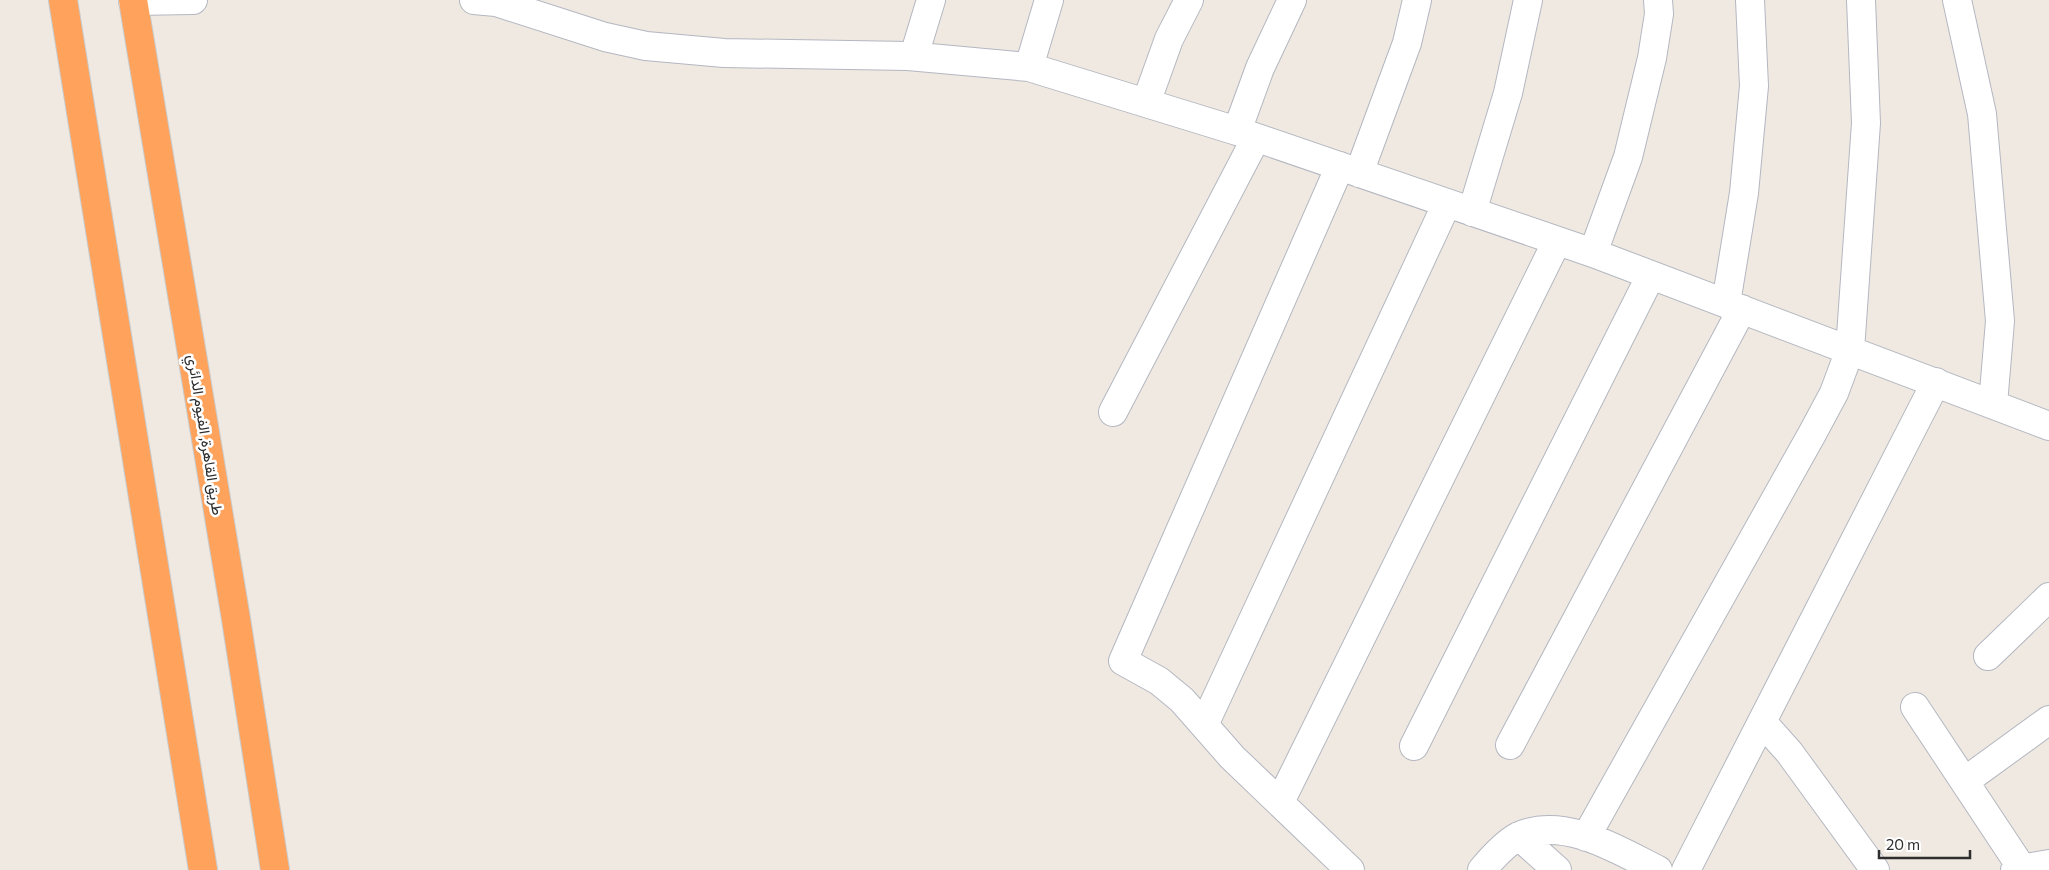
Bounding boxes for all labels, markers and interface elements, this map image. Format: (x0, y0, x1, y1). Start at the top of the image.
street label: طريق القاهرة, الفيوم الدائري (179, 353, 228, 517)
scale bar (1879, 828, 1970, 860)
text: 20 m (1886, 835, 1920, 853)

